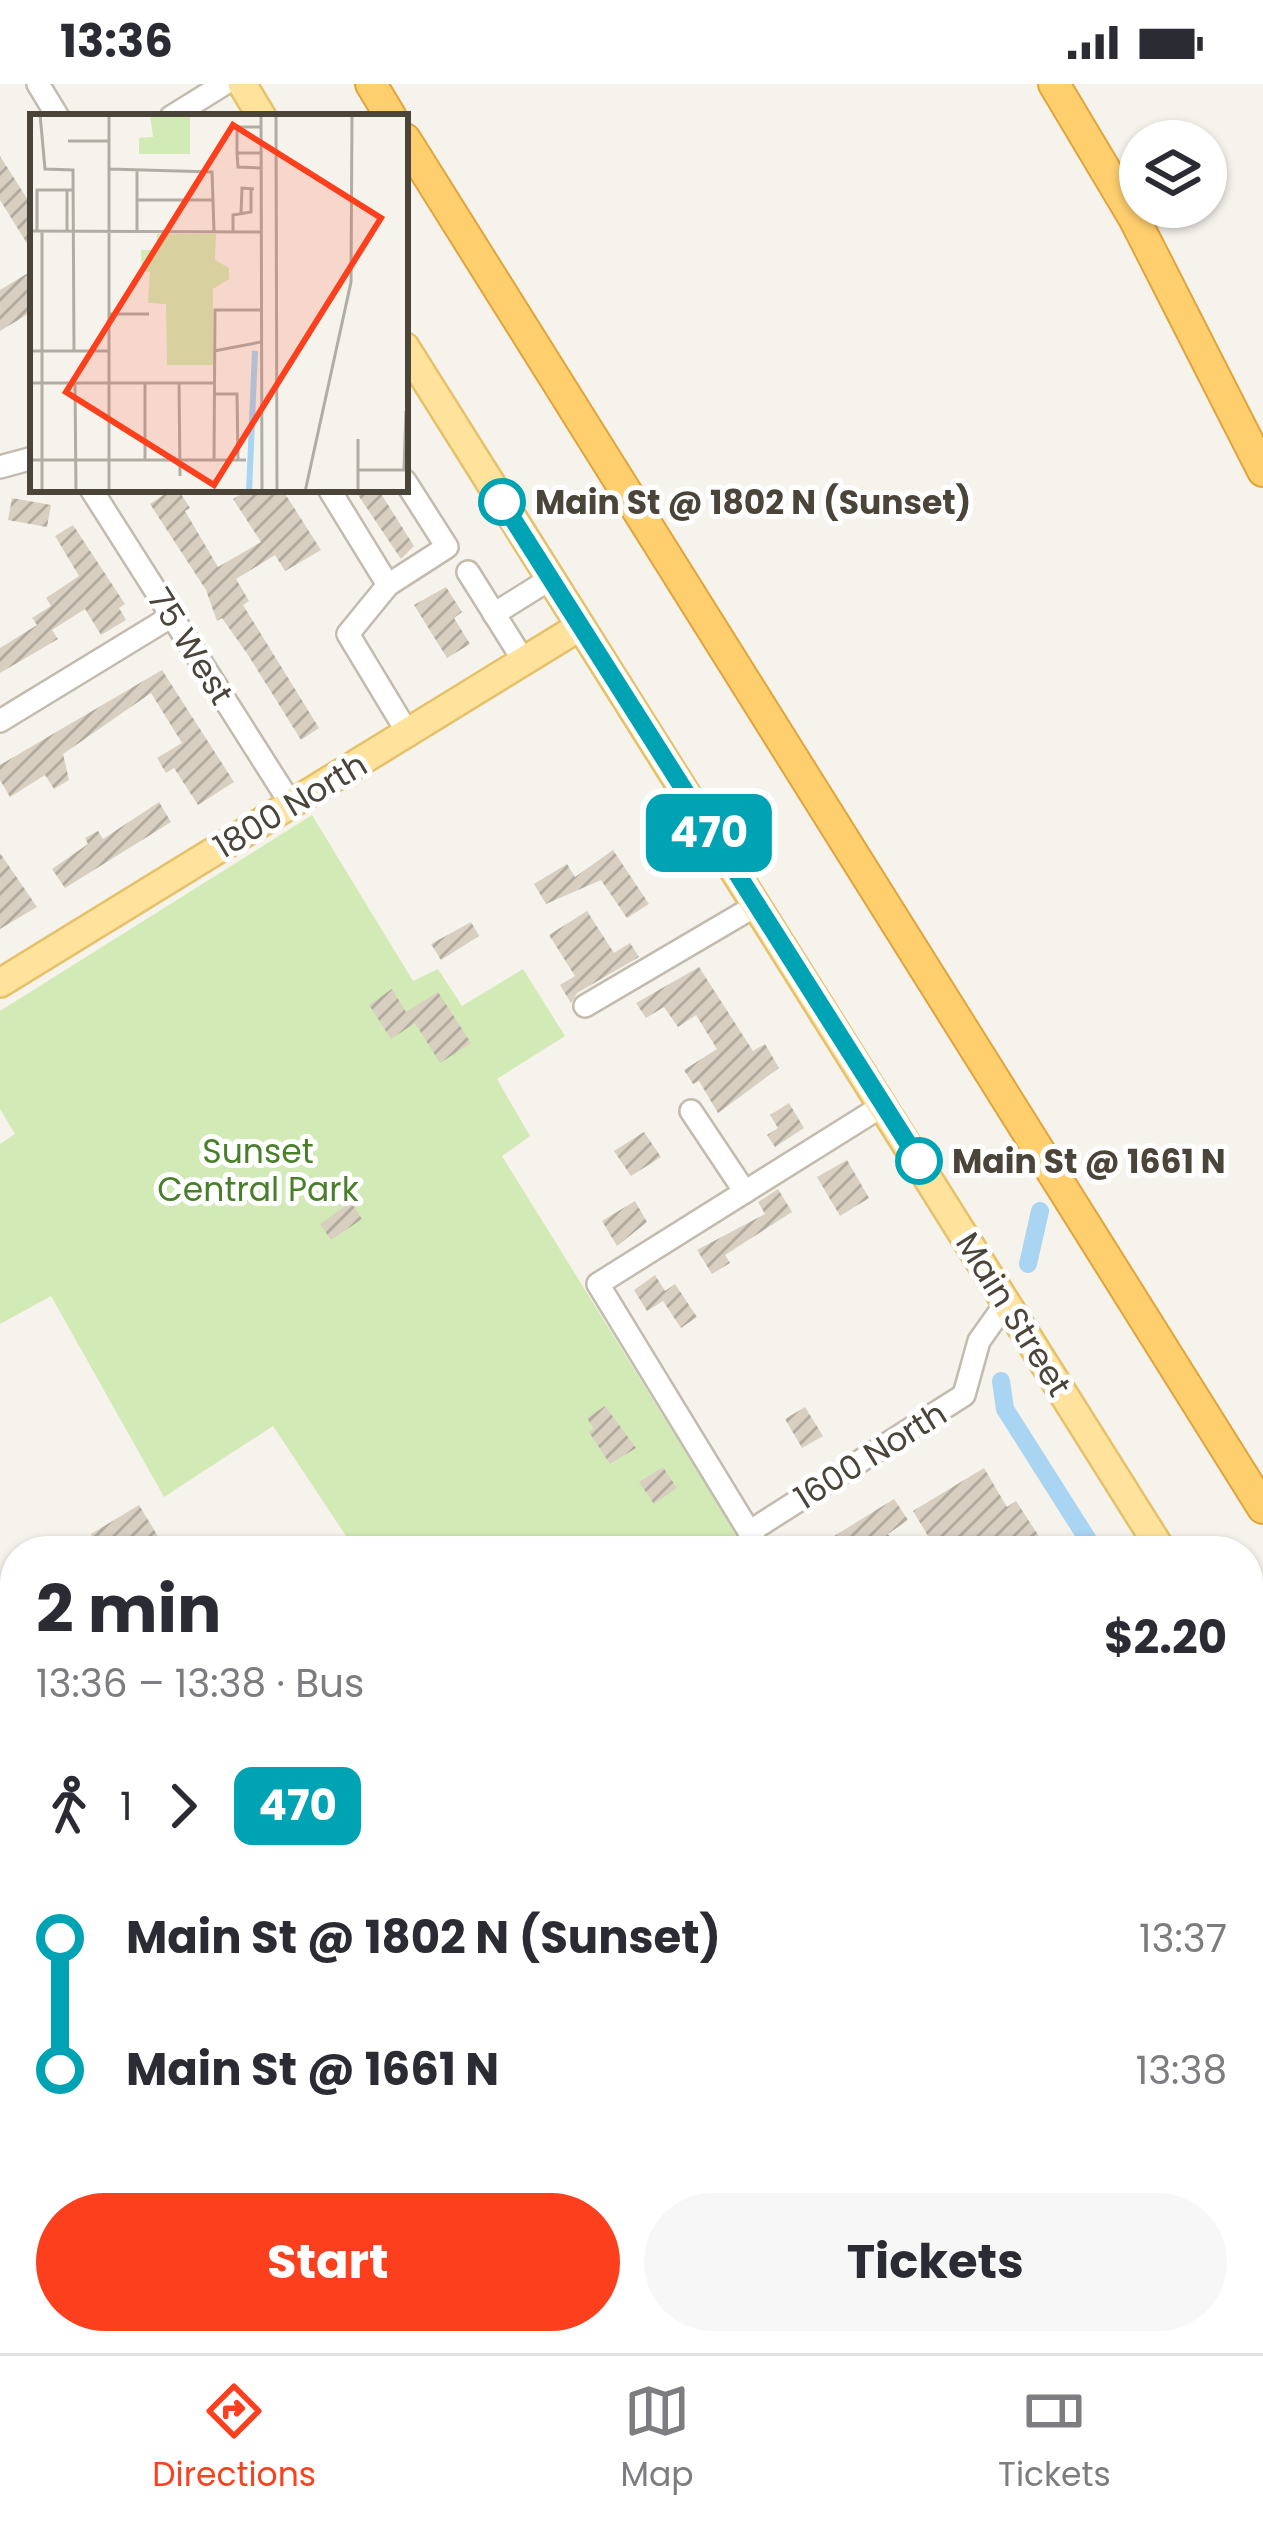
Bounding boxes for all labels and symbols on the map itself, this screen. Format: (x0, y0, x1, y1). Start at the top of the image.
inset map (30, 114, 408, 492)
place label: Main St @ 1802 N (Sunset) (535, 479, 971, 526)
marker: Main St @ 1802 N (Sunset) (480, 480, 524, 524)
street label: 75 West (136, 579, 245, 714)
street label: 1800 North (205, 741, 376, 870)
line badge: 470 (640, 794, 778, 872)
park label: Sunset Central Park (157, 1128, 359, 1213)
place label: Main St @ 1661 N (952, 1138, 1226, 1185)
marker: Main St @ 1661 N (897, 1139, 941, 1183)
street label: Main Street (945, 1223, 1083, 1405)
street label: 1600 North (785, 1390, 955, 1521)

